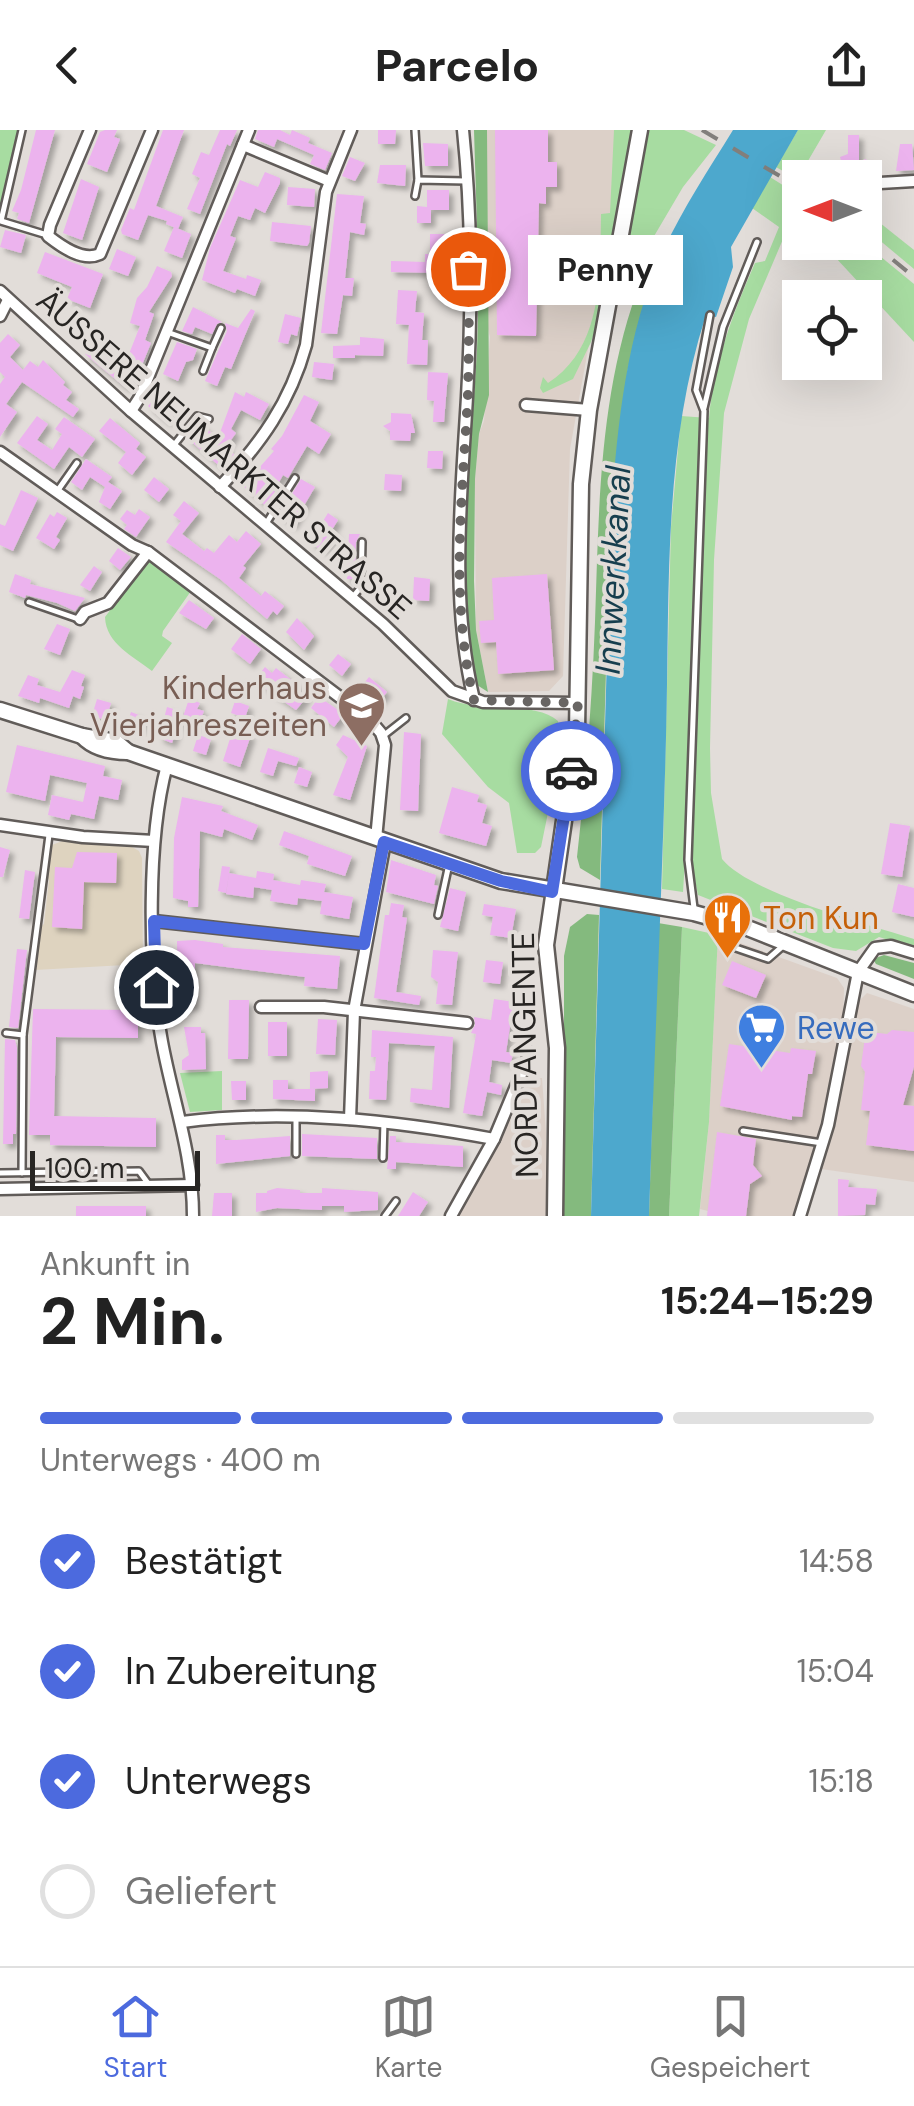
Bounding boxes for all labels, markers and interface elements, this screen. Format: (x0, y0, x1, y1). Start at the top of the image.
text: Parcelo (375, 36, 539, 95)
icon: back (40, 38, 95, 93)
icon: share (819, 38, 874, 93)
north arrow (782, 160, 882, 260)
map controls (782, 160, 882, 380)
pin (426, 227, 511, 312)
callout: Penny (528, 234, 683, 304)
icon: bag (441, 242, 496, 297)
text: Penny (557, 249, 654, 291)
street label: ÄUSSERE NEUMARKTER STRASSE (28, 279, 420, 629)
button: locate (782, 280, 882, 380)
water label: Innwerkkanal (585, 463, 641, 676)
place label: Kinderhaus Vierjahreszeiten (90, 667, 327, 746)
school or university icon: Kinderhaus Vierjahreszeiten (336, 680, 388, 748)
courier (521, 721, 621, 821)
icon: car (544, 744, 599, 799)
restaurant icon: Ton Kun (702, 892, 754, 960)
place label: Ton Kun (763, 897, 879, 939)
street label: NORDTANGENTE (502, 932, 548, 1178)
pin (114, 945, 199, 1030)
icon: home (129, 960, 184, 1015)
supermarket icon: Rewe (736, 1002, 788, 1070)
place label: Rewe (797, 1007, 875, 1049)
scale bar (30, 1146, 200, 1190)
text: 100 m (45, 1150, 124, 1187)
text: Ankunft in (40, 1243, 190, 1285)
text: 15:24–15:29 (661, 1276, 874, 1326)
text: 2 Min. (40, 1280, 225, 1364)
text: Unterwegs · 400 m (40, 1439, 321, 1481)
icon: check (40, 1534, 95, 1589)
text: Bestätigt (125, 1536, 283, 1586)
text: 14:58 (799, 1540, 874, 1582)
icon: check (40, 1644, 95, 1699)
text: In Zubereitung (125, 1646, 377, 1696)
text: 15:04 (797, 1650, 874, 1692)
icon: check (40, 1754, 95, 1809)
text: Unterwegs (125, 1756, 312, 1806)
text: 15:18 (809, 1760, 874, 1802)
text: Geliefert (125, 1866, 277, 1916)
tab: Start (104, 1989, 167, 2086)
tab: Karte (375, 1989, 442, 2086)
tab: Gespeichert (650, 1989, 810, 2086)

